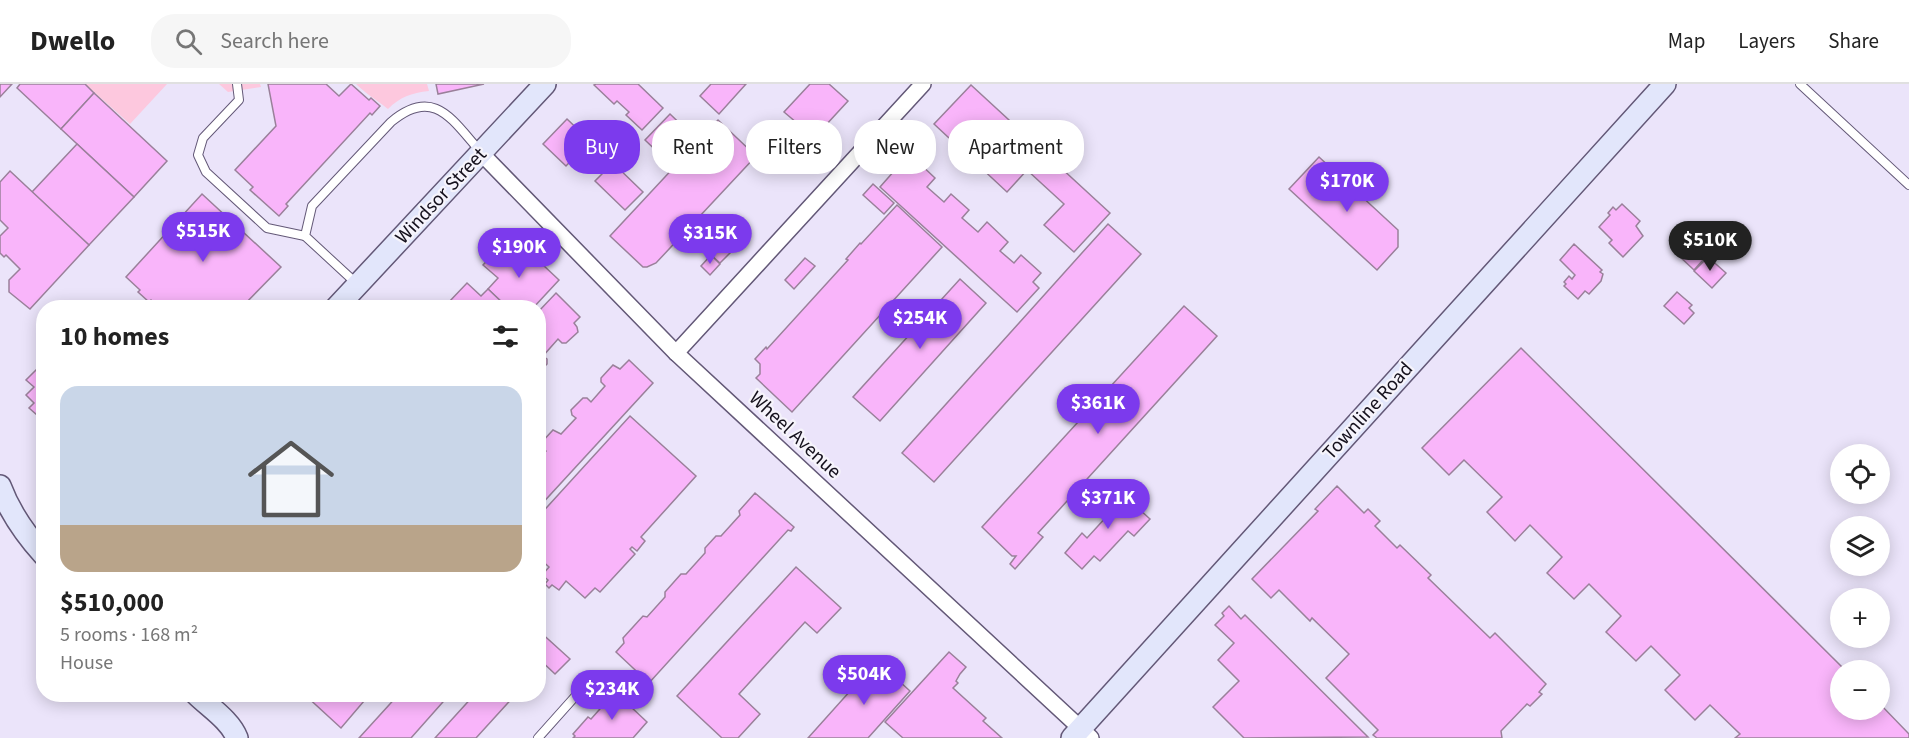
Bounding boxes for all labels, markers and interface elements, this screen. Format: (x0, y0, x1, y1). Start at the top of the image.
search box (151, 14, 571, 68)
text: Dwello (30, 21, 115, 61)
icon: search (172, 25, 205, 58)
text: Search here (220, 25, 329, 57)
text: Map (1668, 26, 1705, 56)
text: Layers (1738, 26, 1795, 56)
text: Share (1828, 26, 1879, 56)
chip: Buy (564, 120, 640, 174)
chip: Rent (652, 120, 734, 174)
chip: Filters (746, 120, 842, 174)
chip: New (854, 120, 936, 174)
chip: Apartment (948, 120, 1084, 174)
street label: Windsor Street (389, 141, 493, 251)
pin: $170K (1305, 162, 1389, 213)
text: $170K (1320, 167, 1374, 195)
pin: $515K (161, 212, 245, 263)
pin: $315K (668, 214, 752, 265)
text: $515K (176, 217, 230, 245)
text: $315K (683, 219, 737, 247)
pin: $510K (1668, 221, 1752, 272)
text: $510K (1683, 226, 1737, 254)
pin: $190K (477, 228, 561, 279)
text: $190K (492, 233, 546, 261)
pin: $254K (878, 299, 962, 350)
text: $254K (893, 304, 947, 332)
text: 10 homes (60, 318, 169, 355)
icon: filters (489, 320, 522, 353)
street label: Townline Road (1316, 356, 1420, 466)
pin: $361K (1056, 384, 1140, 435)
street label: Wheel Avenue (743, 385, 847, 485)
text: $361K (1071, 389, 1125, 417)
icon: home (237, 425, 345, 533)
map controls (1830, 444, 1890, 720)
button: locate (1830, 444, 1890, 504)
pin: $371K (1066, 479, 1150, 530)
text: $371K (1081, 484, 1135, 512)
button: layers (1830, 516, 1890, 576)
text: $510,000 (60, 584, 164, 621)
button: + (1830, 588, 1890, 648)
text: 5 rooms · 168 m² (60, 621, 198, 649)
text: House (60, 649, 113, 677)
pin: $504K (822, 655, 906, 706)
text: $504K (837, 660, 891, 688)
button: − (1830, 660, 1890, 720)
pin: $234K (570, 670, 654, 721)
text: $234K (585, 675, 639, 703)

